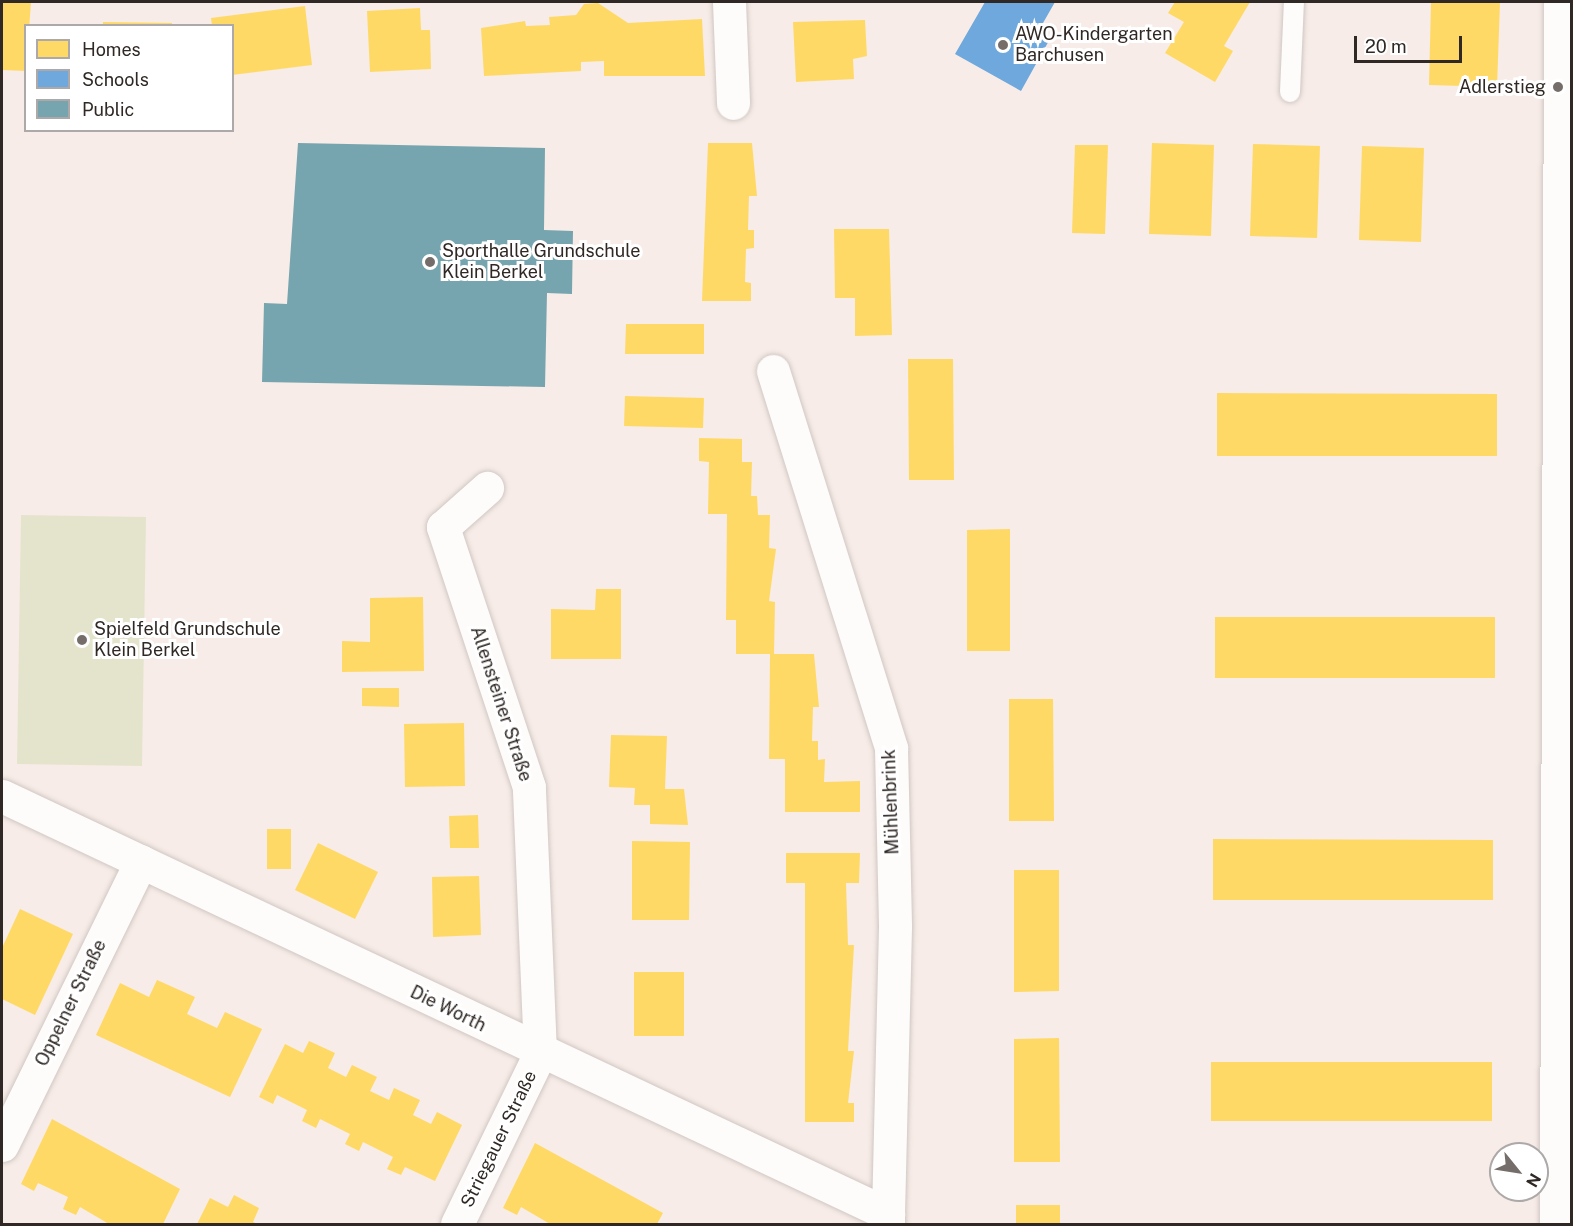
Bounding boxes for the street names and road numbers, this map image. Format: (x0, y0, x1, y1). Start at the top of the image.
street label: Allensteiner Straße (466, 624, 536, 784)
street label: Mühlenbrink (878, 749, 904, 855)
street label: Oppelner Straße (31, 936, 111, 1070)
street label: Die Worth (406, 981, 490, 1037)
street label: Striegauer Straße (457, 1067, 541, 1211)

